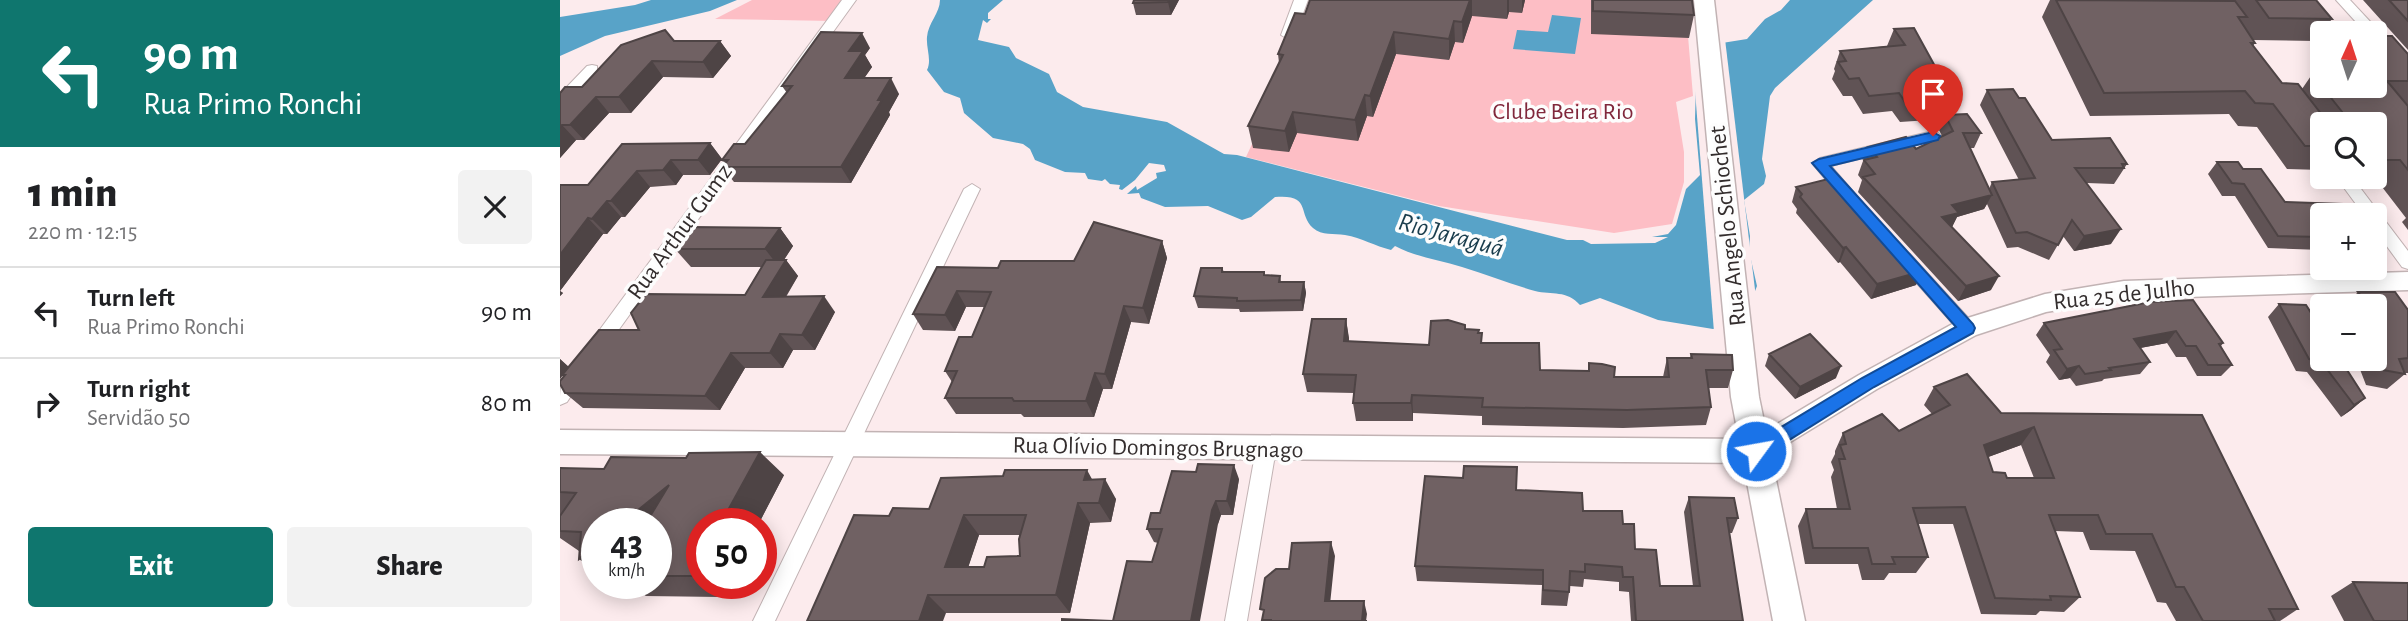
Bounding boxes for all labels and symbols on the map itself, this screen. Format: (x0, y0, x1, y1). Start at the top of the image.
north arrow (2310, 21, 2387, 98)
pin (1903, 64, 1963, 136)
park label: Clube Beira Rio (1493, 100, 1634, 124)
street label: Rua Angelo Schiochet (1706, 124, 1750, 327)
street label: Rua Arthur Gumz (623, 160, 737, 304)
water label: Rio Jaraguá (1396, 209, 1506, 261)
street label: Rua 25 de Julho (2052, 276, 2196, 314)
position arrow (1719, 414, 1793, 488)
street label: Rua Olívio Domingos Brugnago (1012, 433, 1304, 463)
speed limit sign: 50 (686, 508, 777, 599)

